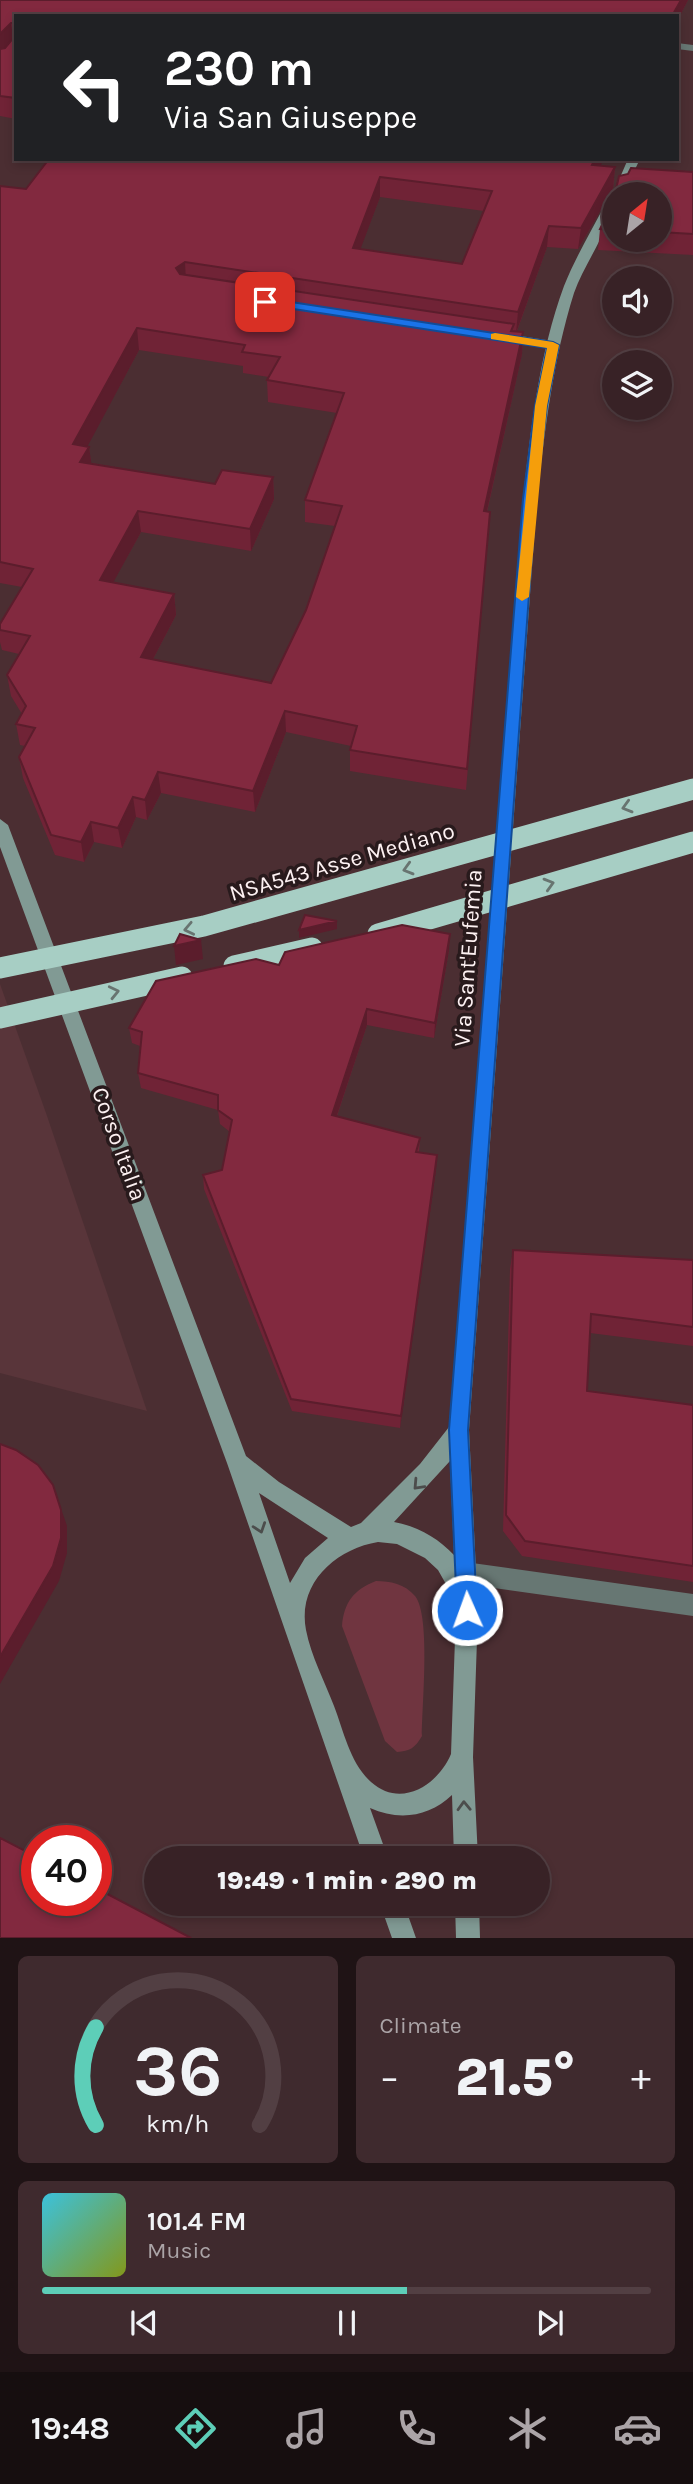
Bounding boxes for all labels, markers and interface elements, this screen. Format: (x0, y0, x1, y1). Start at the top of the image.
text: 230 m (164, 40, 314, 97)
icon: left (49, 42, 140, 133)
text: Via San Giuseppe (164, 99, 417, 136)
north arrow (602, 182, 672, 252)
map controls (602, 182, 672, 420)
button: sound (602, 266, 672, 336)
pin (235, 272, 295, 332)
icon: arrive (246, 283, 284, 321)
button: layers (602, 350, 672, 420)
one-way arrow (621, 799, 633, 814)
street label: NSA543 Asse Mediano (226, 817, 458, 907)
one-way arrow (402, 860, 414, 875)
street label: Via Sant'Eufemia (448, 868, 488, 1048)
one-way arrow (543, 878, 555, 892)
one-way arrow (183, 921, 195, 936)
one-way arrow (108, 986, 120, 1001)
street label: Corso Italia (86, 1084, 152, 1204)
one-way arrow (414, 1477, 426, 1490)
one-way arrow (252, 1522, 266, 1534)
position arrow (430, 1573, 504, 1647)
one-way arrow (457, 1800, 472, 1811)
speed limit sign: 40 (21, 1825, 112, 1916)
text: 19:49 · 1 min · 290 m (217, 1865, 477, 1896)
text: Climate (380, 2012, 462, 2039)
text: 36 (133, 2029, 222, 2114)
text: 21.5° (455, 2047, 575, 2108)
text: − (380, 2055, 399, 2100)
text: + (631, 2055, 651, 2100)
text: km/h (146, 2109, 209, 2138)
text: 101.4 FM (147, 2206, 247, 2237)
text: Music (147, 2237, 211, 2264)
icon: previous (125, 2304, 163, 2342)
icon: pause (328, 2304, 366, 2342)
icon: next (531, 2304, 569, 2342)
icon: directions (171, 2404, 220, 2453)
icon: music (282, 2404, 331, 2453)
icon: phone (392, 2404, 441, 2453)
icon: climate (503, 2404, 552, 2453)
icon: car (613, 2404, 662, 2453)
text: 19:48 (31, 2410, 110, 2447)

